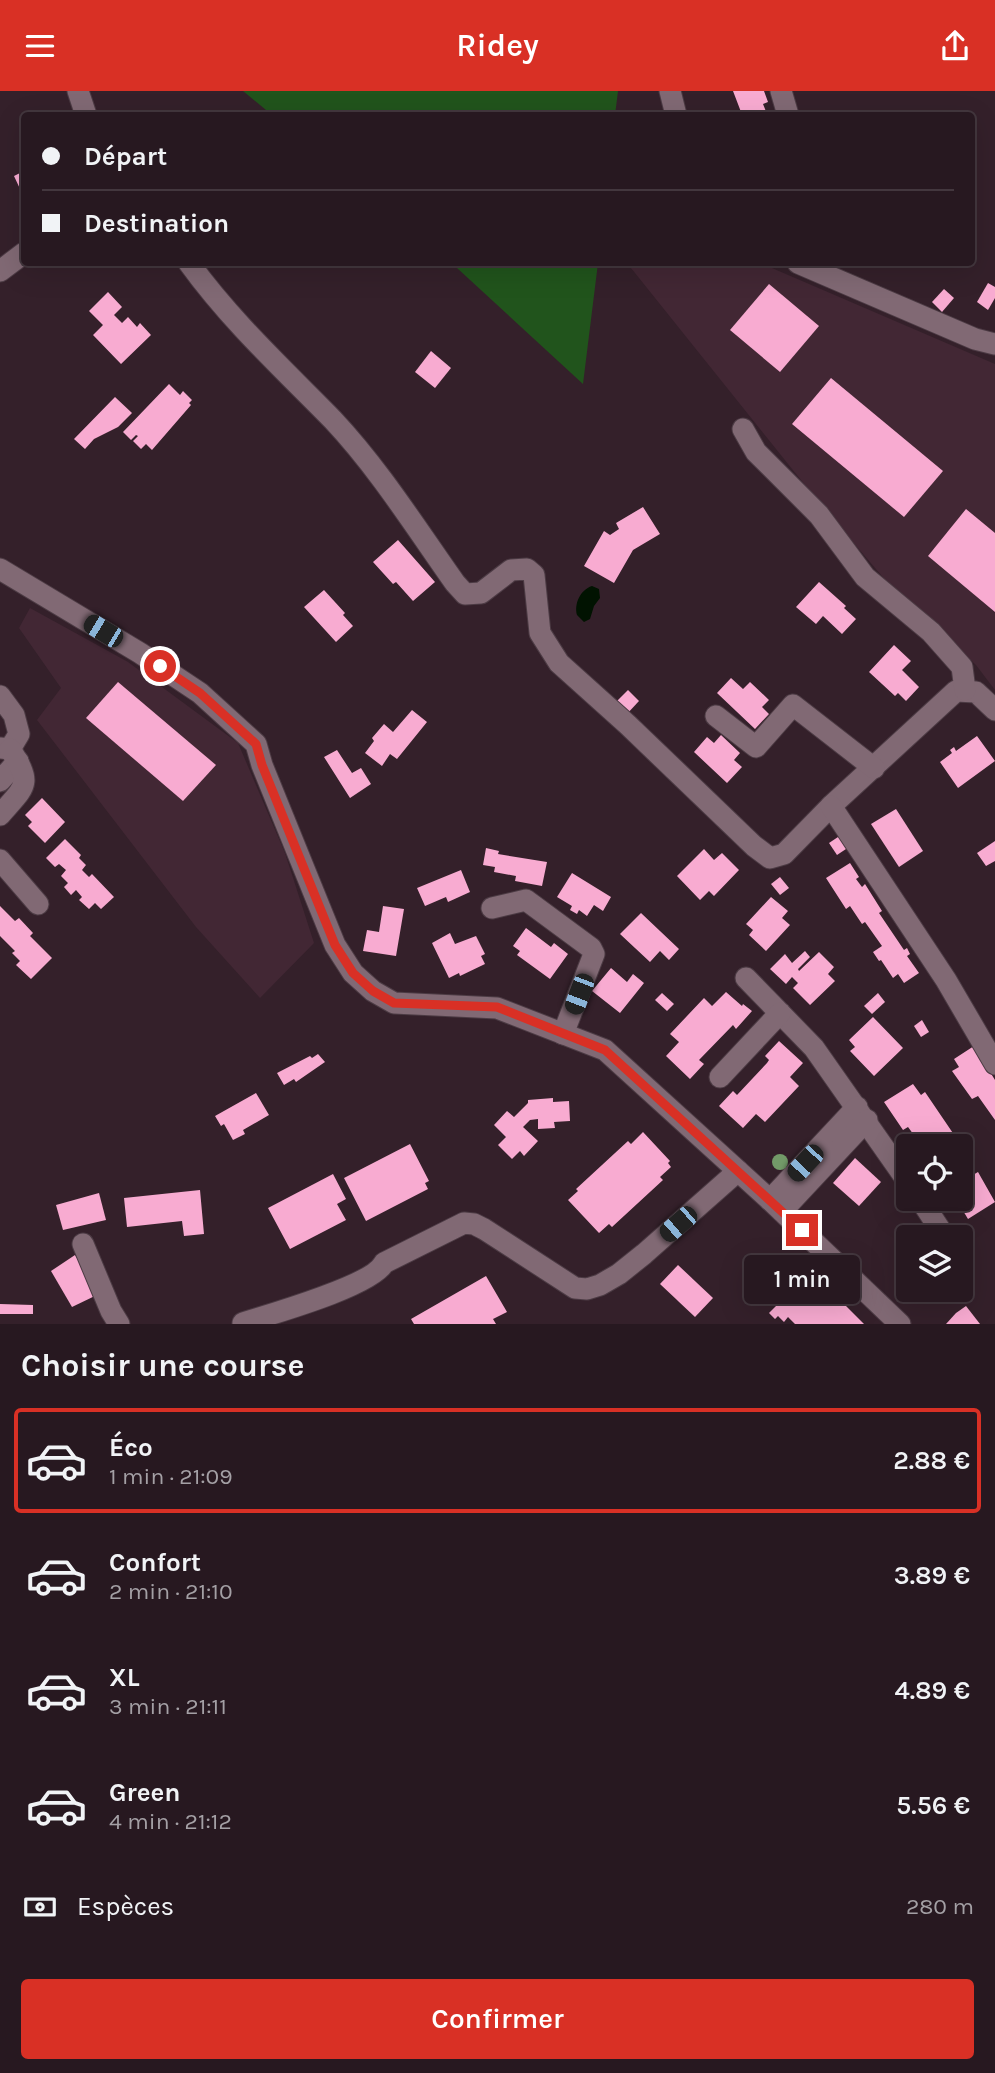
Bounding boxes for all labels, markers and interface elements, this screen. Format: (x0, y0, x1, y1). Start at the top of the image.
icon: menu (21, 27, 59, 65)
text: Ridey (456, 27, 539, 64)
icon: share (936, 27, 974, 65)
text: Départ (84, 141, 167, 172)
text: Destination (84, 208, 229, 239)
car (80, 611, 127, 651)
route start (144, 650, 176, 682)
car (562, 971, 597, 1017)
map controls (896, 1134, 973, 1302)
button: locate (896, 1134, 973, 1211)
car (783, 1140, 828, 1186)
car (656, 1202, 701, 1246)
route end (786, 1214, 818, 1246)
button: layers (896, 1225, 973, 1302)
callout: 1 min (744, 1255, 860, 1303)
text: 1 min (773, 1266, 831, 1293)
text: Choisir une course (21, 1347, 304, 1384)
icon: car (25, 1429, 88, 1492)
text: Éco (109, 1432, 153, 1463)
text: 2.88 € (893, 1445, 970, 1476)
text: 1 min · 21:09 (109, 1463, 233, 1490)
icon: car (25, 1544, 88, 1607)
text: Confort (109, 1547, 201, 1578)
text: 3.89 € (894, 1560, 970, 1591)
text: 2 min · 21:10 (109, 1578, 233, 1605)
icon: car (25, 1659, 88, 1722)
text: XL (109, 1662, 140, 1693)
text: 4.89 € (894, 1675, 970, 1706)
text: 3 min · 21:11 (109, 1693, 227, 1720)
icon: car (25, 1774, 88, 1837)
text: Green (109, 1777, 181, 1808)
text: 5.56 € (896, 1790, 970, 1821)
text: 4 min · 21:12 (109, 1808, 232, 1835)
icon: cash (21, 1888, 59, 1926)
text: Espèces (77, 1891, 174, 1922)
text: 280 m (906, 1893, 974, 1920)
button: Confirmer (21, 1979, 974, 2059)

